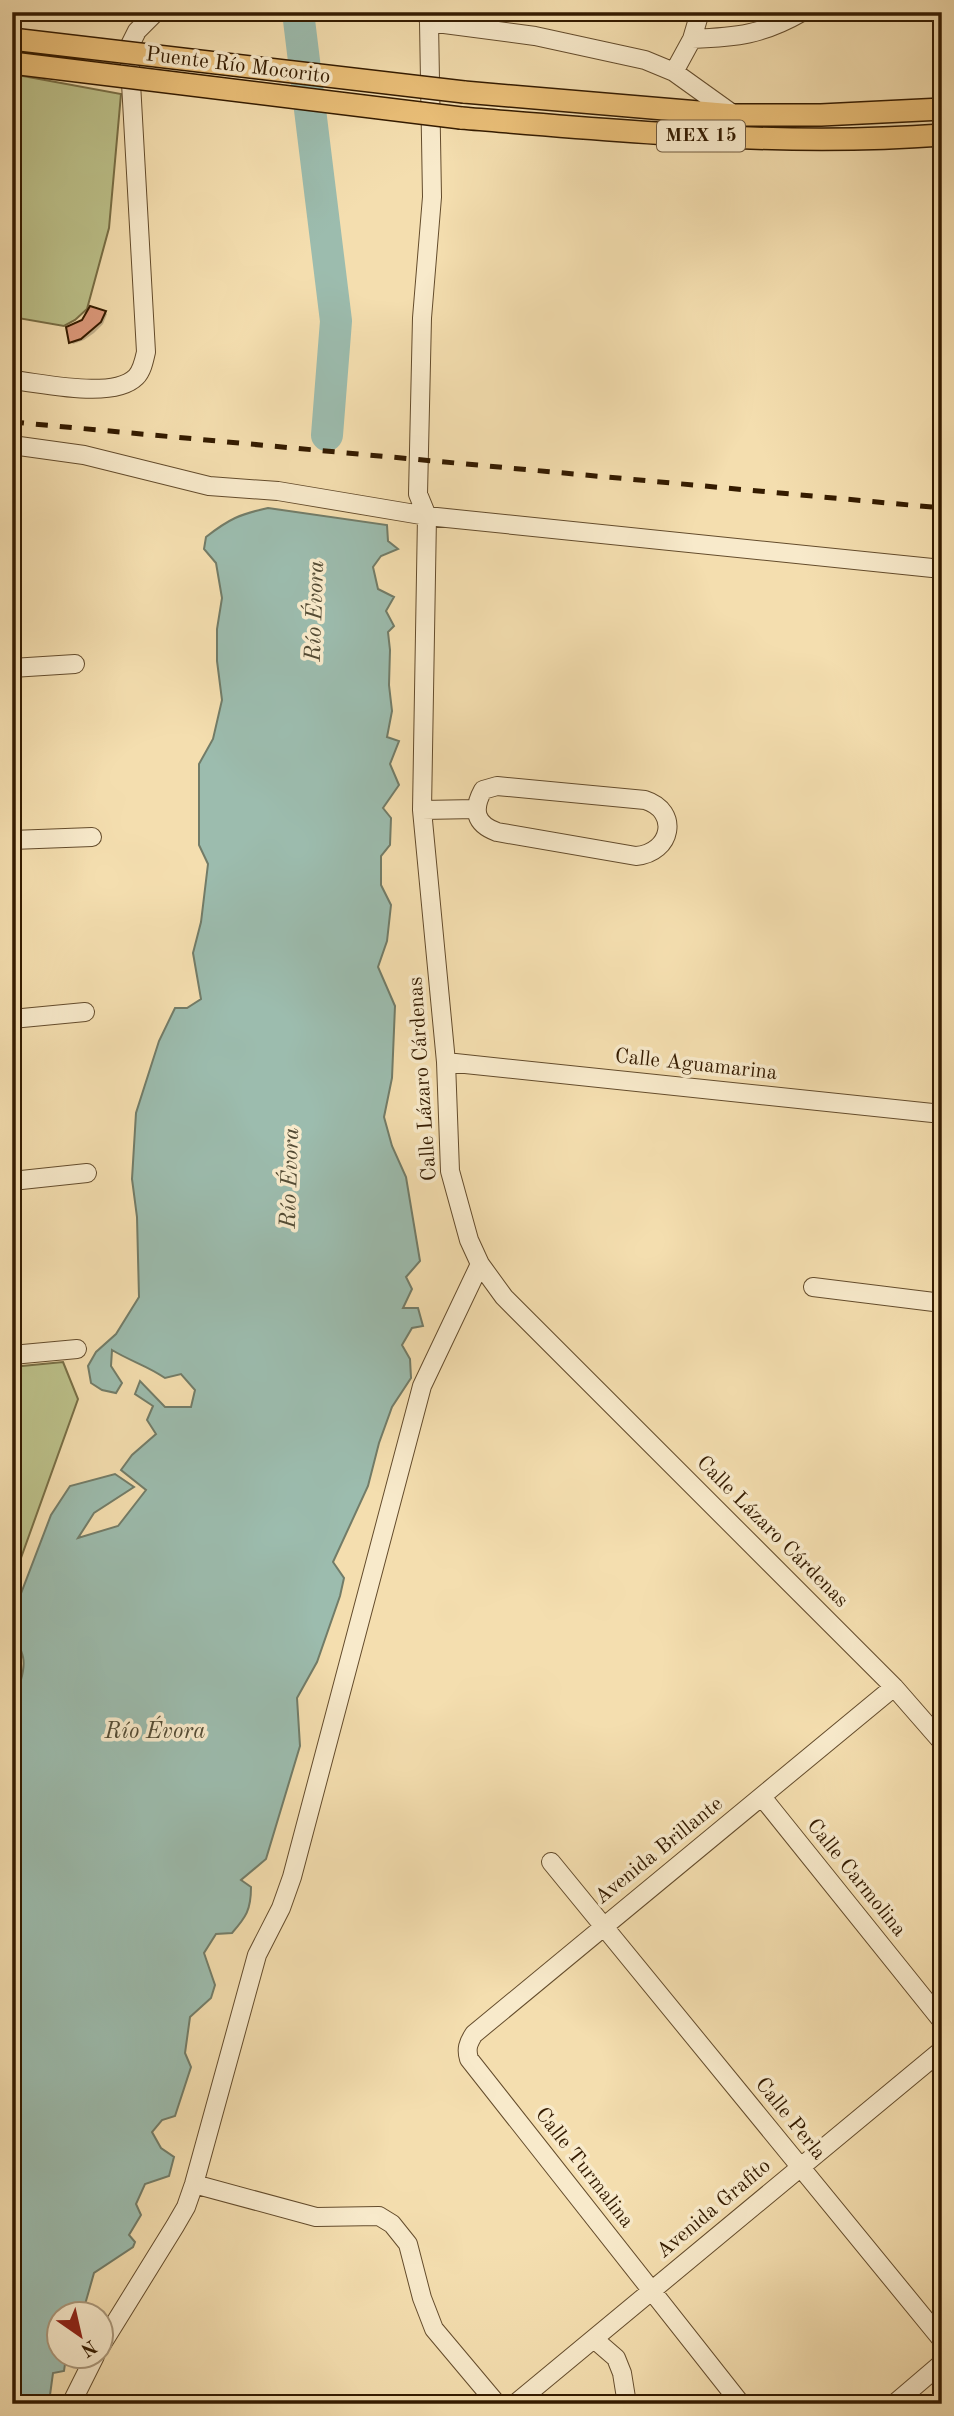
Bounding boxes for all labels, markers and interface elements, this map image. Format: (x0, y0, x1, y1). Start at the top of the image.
street label: Puente Río Mocorito (144, 44, 332, 88)
road number: MEX 15 (657, 120, 745, 152)
water label: Río Évora (297, 560, 328, 663)
street label: Calle Lázaro Cárdenas (405, 976, 441, 1182)
street label: Calle Aguamarina (614, 1046, 778, 1084)
water label: Río Évora (272, 1127, 303, 1230)
street label: Calle Lázaro Cárdenas (692, 1452, 852, 1612)
water label: Río Évora (103, 1715, 206, 1743)
street label: Avenida Brillante (591, 1793, 727, 1909)
street label: Calle Carmolina (802, 1815, 910, 1941)
street label: Calle Perla (751, 2074, 829, 2164)
street label: Calle Turmalina (531, 2104, 637, 2232)
street label: Avenida Grafito (653, 2155, 775, 2263)
north arrow (46, 2300, 116, 2370)
text: N (76, 2335, 99, 2359)

